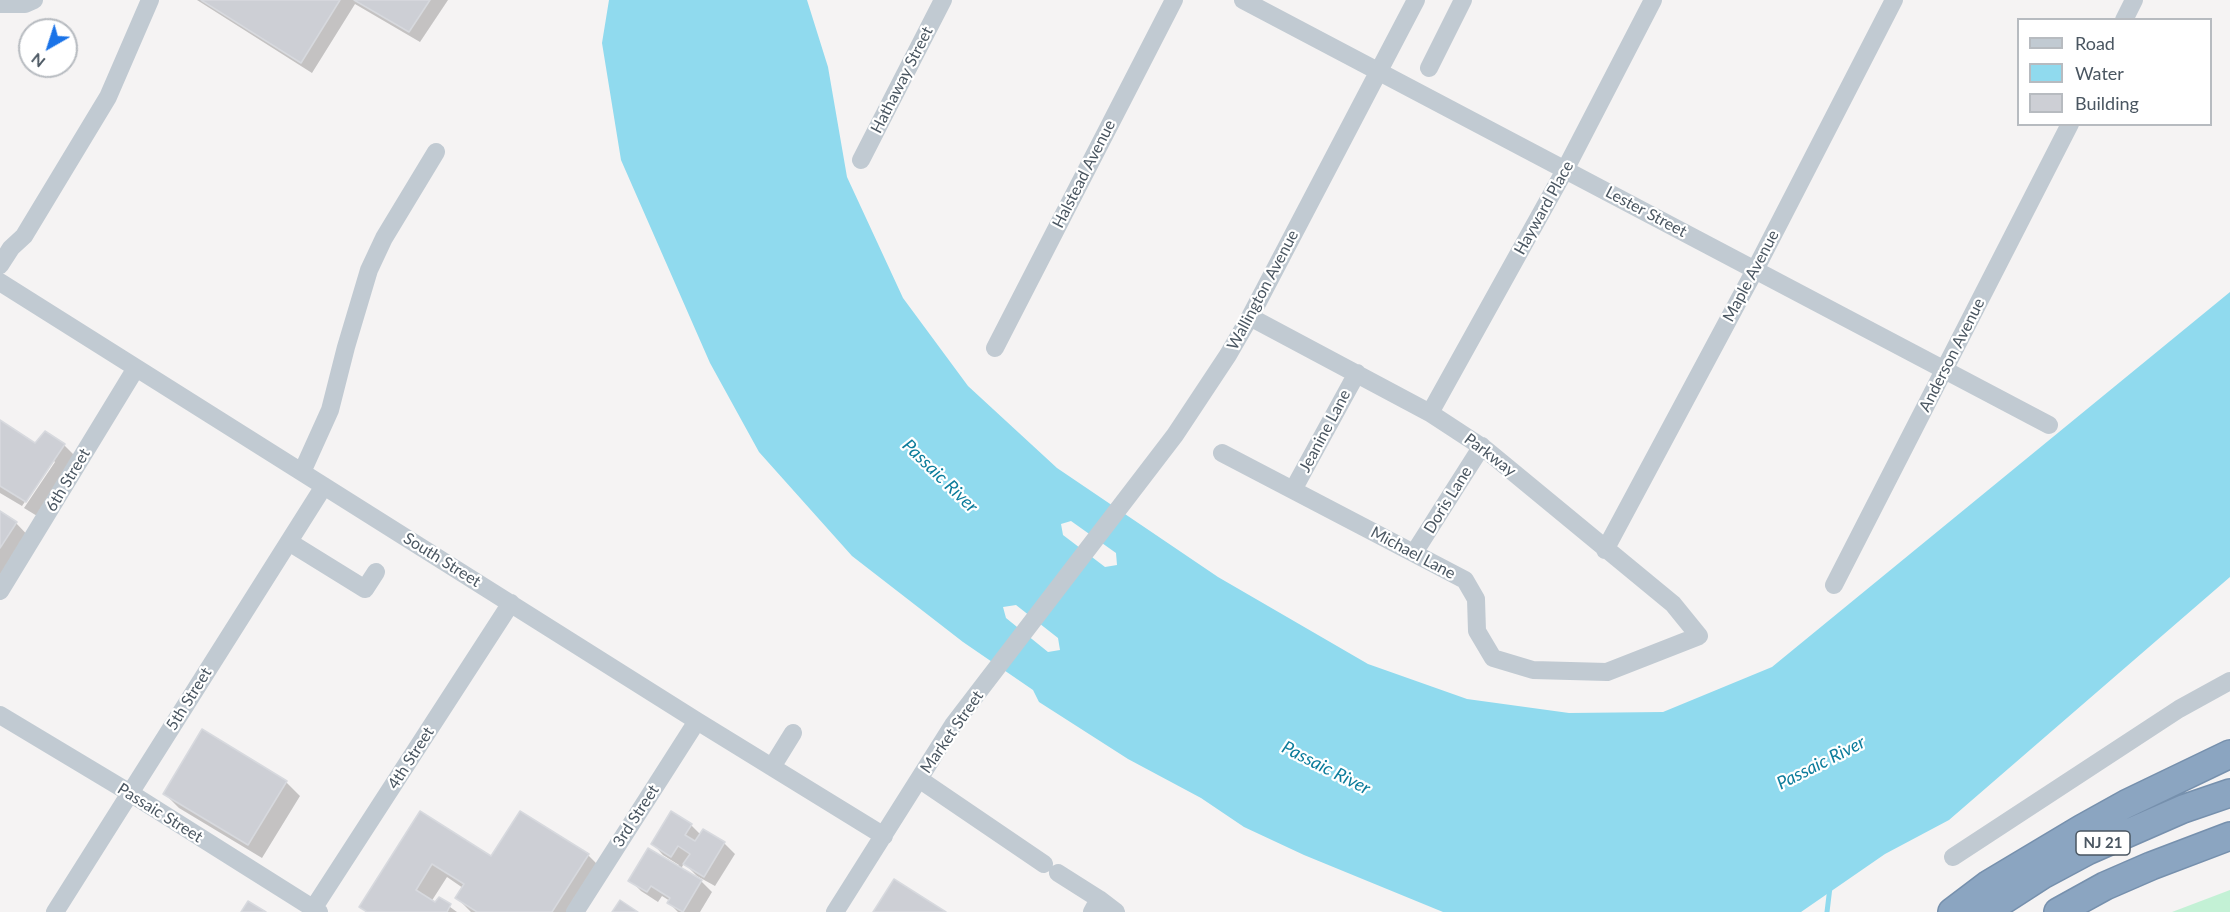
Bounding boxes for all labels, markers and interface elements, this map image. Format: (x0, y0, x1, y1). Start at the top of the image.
north arrow (18, 18, 78, 78)
legend (2017, 18, 2212, 126)
street label: Hathaway Street (867, 23, 937, 137)
text: Road (2075, 32, 2115, 54)
text: N (27, 50, 48, 72)
text: Water (2075, 62, 2124, 84)
text: Building (2075, 92, 2139, 114)
street label: Halstead Avenue (1048, 117, 1120, 231)
street label: Hayward Place (1510, 158, 1578, 258)
street label: Lester Street (1602, 183, 1690, 241)
street label: Wallington Avenue (1223, 227, 1303, 353)
street label: Maple Avenue (1719, 227, 1783, 325)
street label: Anderson Avenue (1915, 295, 1989, 415)
street label: Jeanine Lane (1295, 386, 1355, 476)
street label: Parkway (1460, 429, 1520, 481)
water label: Passaic River (898, 435, 982, 517)
street label: 6th Street (42, 445, 94, 515)
street label: Doris Lane (1420, 463, 1476, 537)
street label: Michael Lane (1367, 523, 1459, 583)
street label: South Street (400, 529, 484, 591)
street label: 5th Street (162, 664, 216, 734)
street label: Market Street (916, 687, 988, 777)
street label: 4th Street (384, 723, 438, 793)
water label: Passaic River (1773, 731, 1869, 795)
water label: Passaic River (1278, 736, 1374, 800)
street label: Passaic Street (114, 779, 206, 847)
street label: 3rd Street (609, 781, 663, 851)
road number: NJ 21 (2076, 831, 2130, 855)

